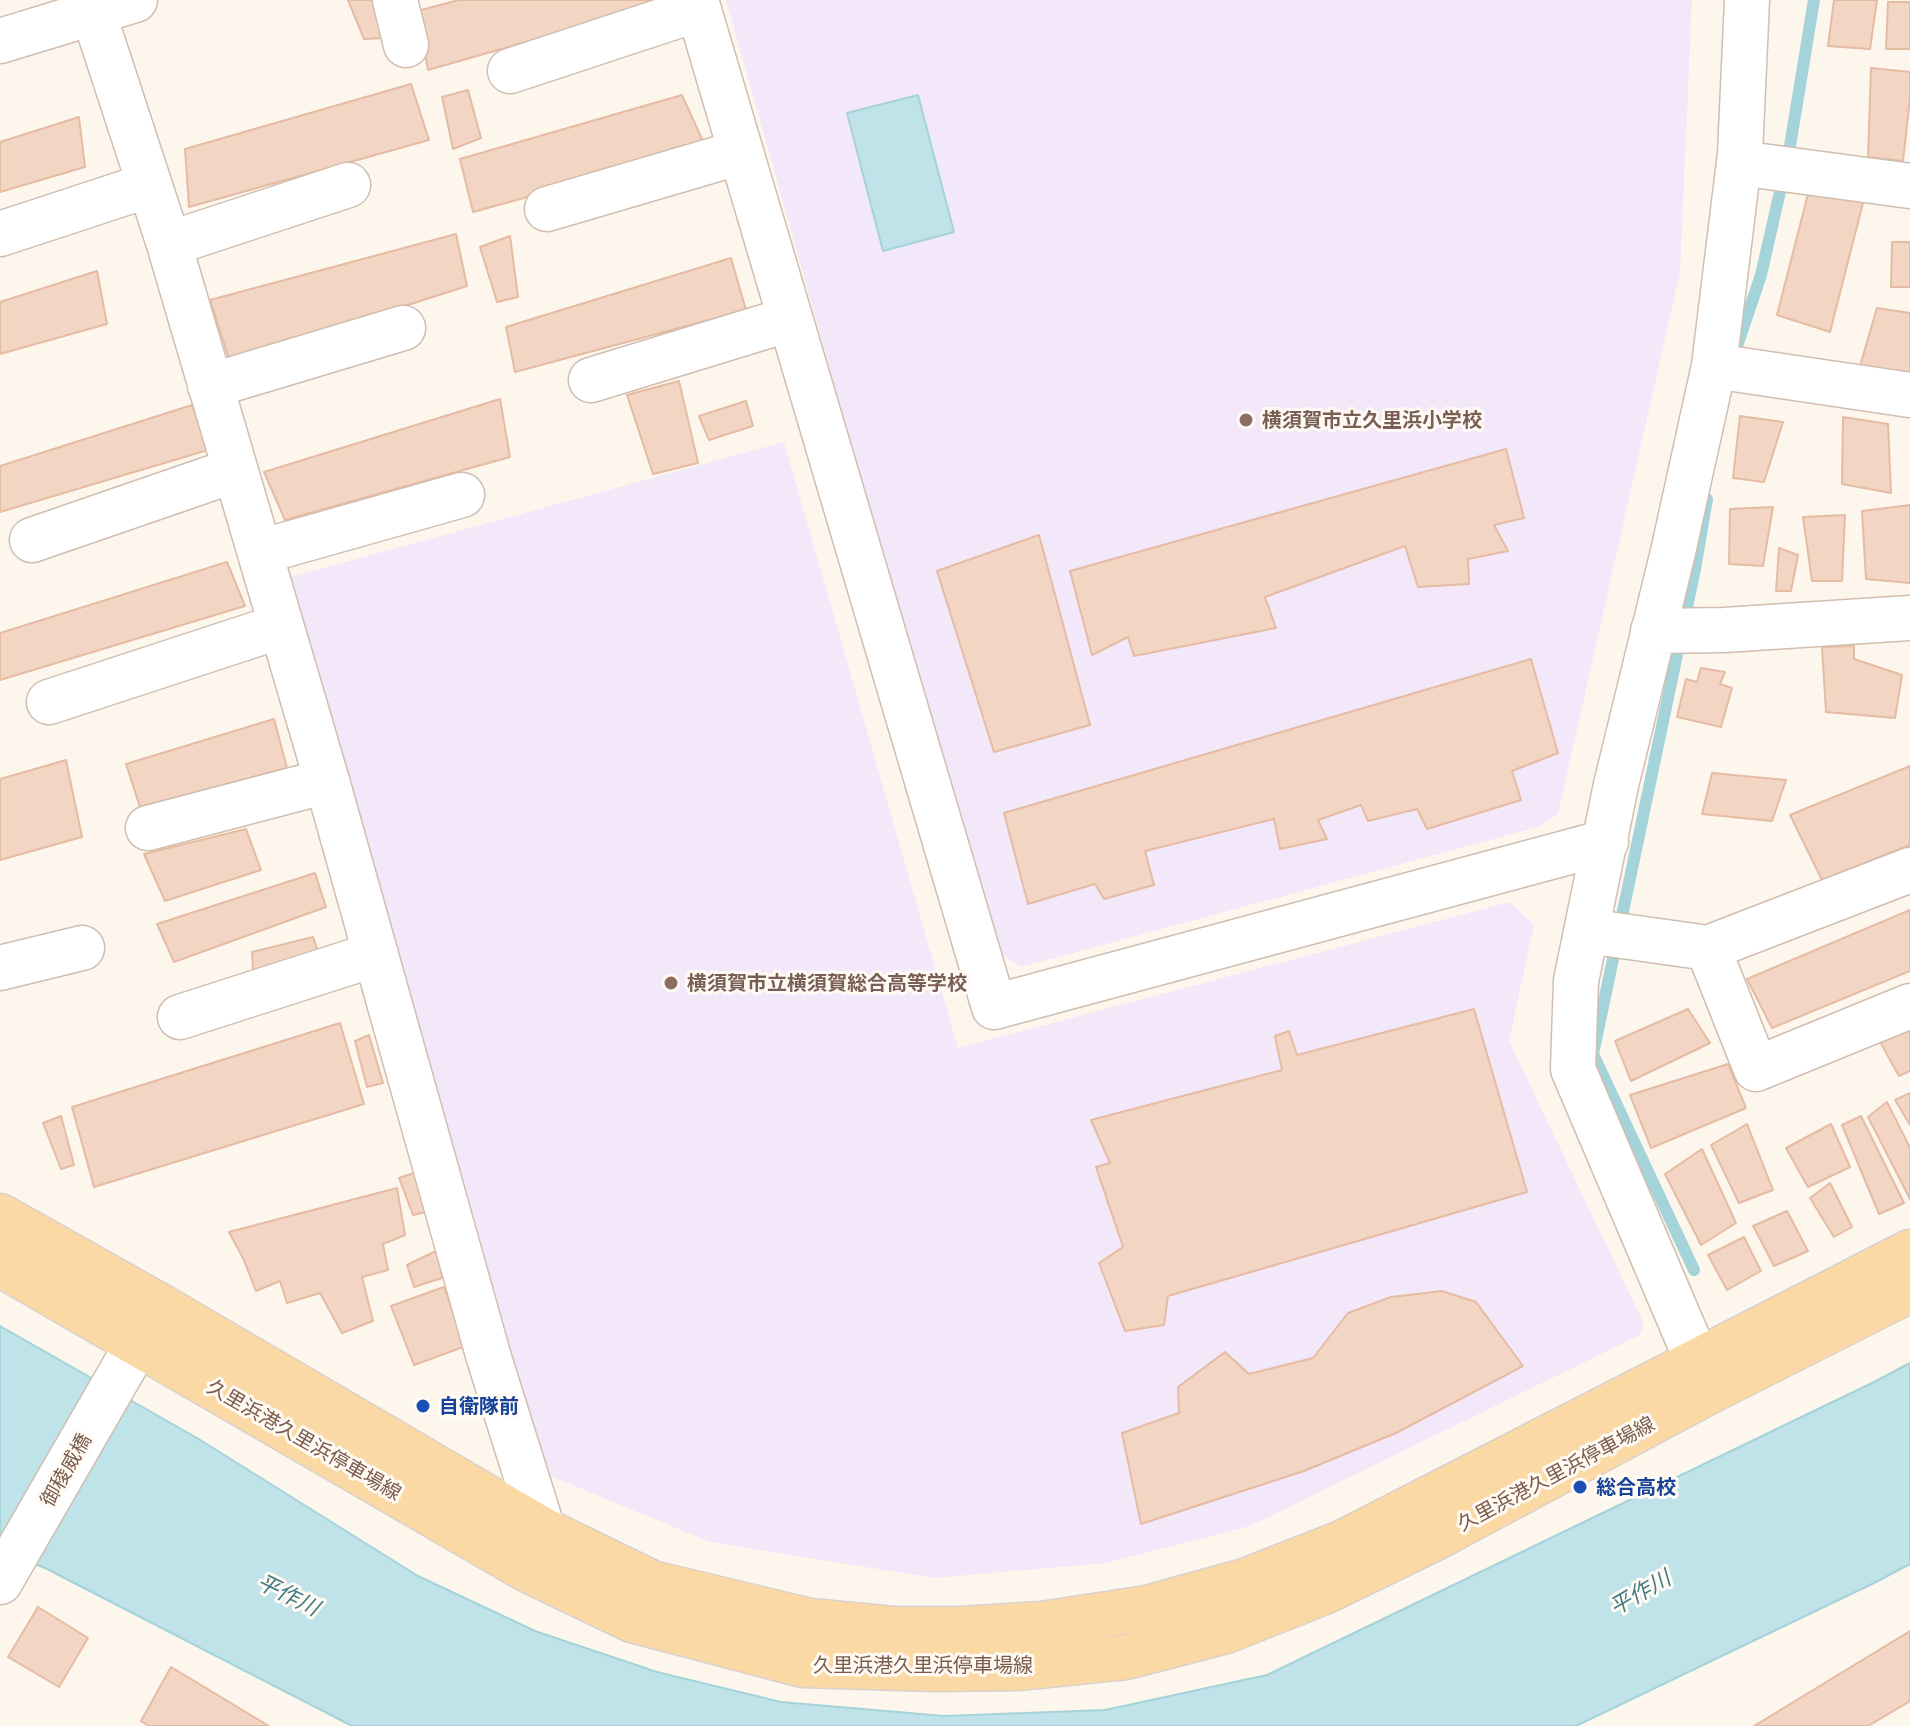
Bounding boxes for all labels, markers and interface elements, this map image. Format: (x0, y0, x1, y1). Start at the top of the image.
place label: 横須賀市立久里浜小学校 (1262, 408, 1482, 432)
marker: 横須賀市立久里浜小学校 (1237, 411, 1255, 429)
place label: 横須賀市立横須賀総合高等学校 (687, 971, 967, 995)
marker: 横須賀市立横須賀総合高等学校 (662, 974, 680, 992)
street label: 久里浜港久里浜停車場線 (203, 1375, 405, 1505)
place label: 自衛隊前 (439, 1394, 519, 1418)
marker: 自衛隊前 (414, 1397, 432, 1415)
street label: 久里浜港久里浜停車場線 (1453, 1412, 1659, 1536)
street label: 御稜威橋 (36, 1429, 96, 1511)
place label: 総合高校 (1596, 1475, 1676, 1499)
marker: 総合高校 (1571, 1478, 1589, 1496)
water label: 平作川 (1605, 1565, 1675, 1621)
water label: 平作川 (253, 1569, 323, 1621)
street label: 久里浜港久里浜停車場線 (813, 1653, 1033, 1677)

